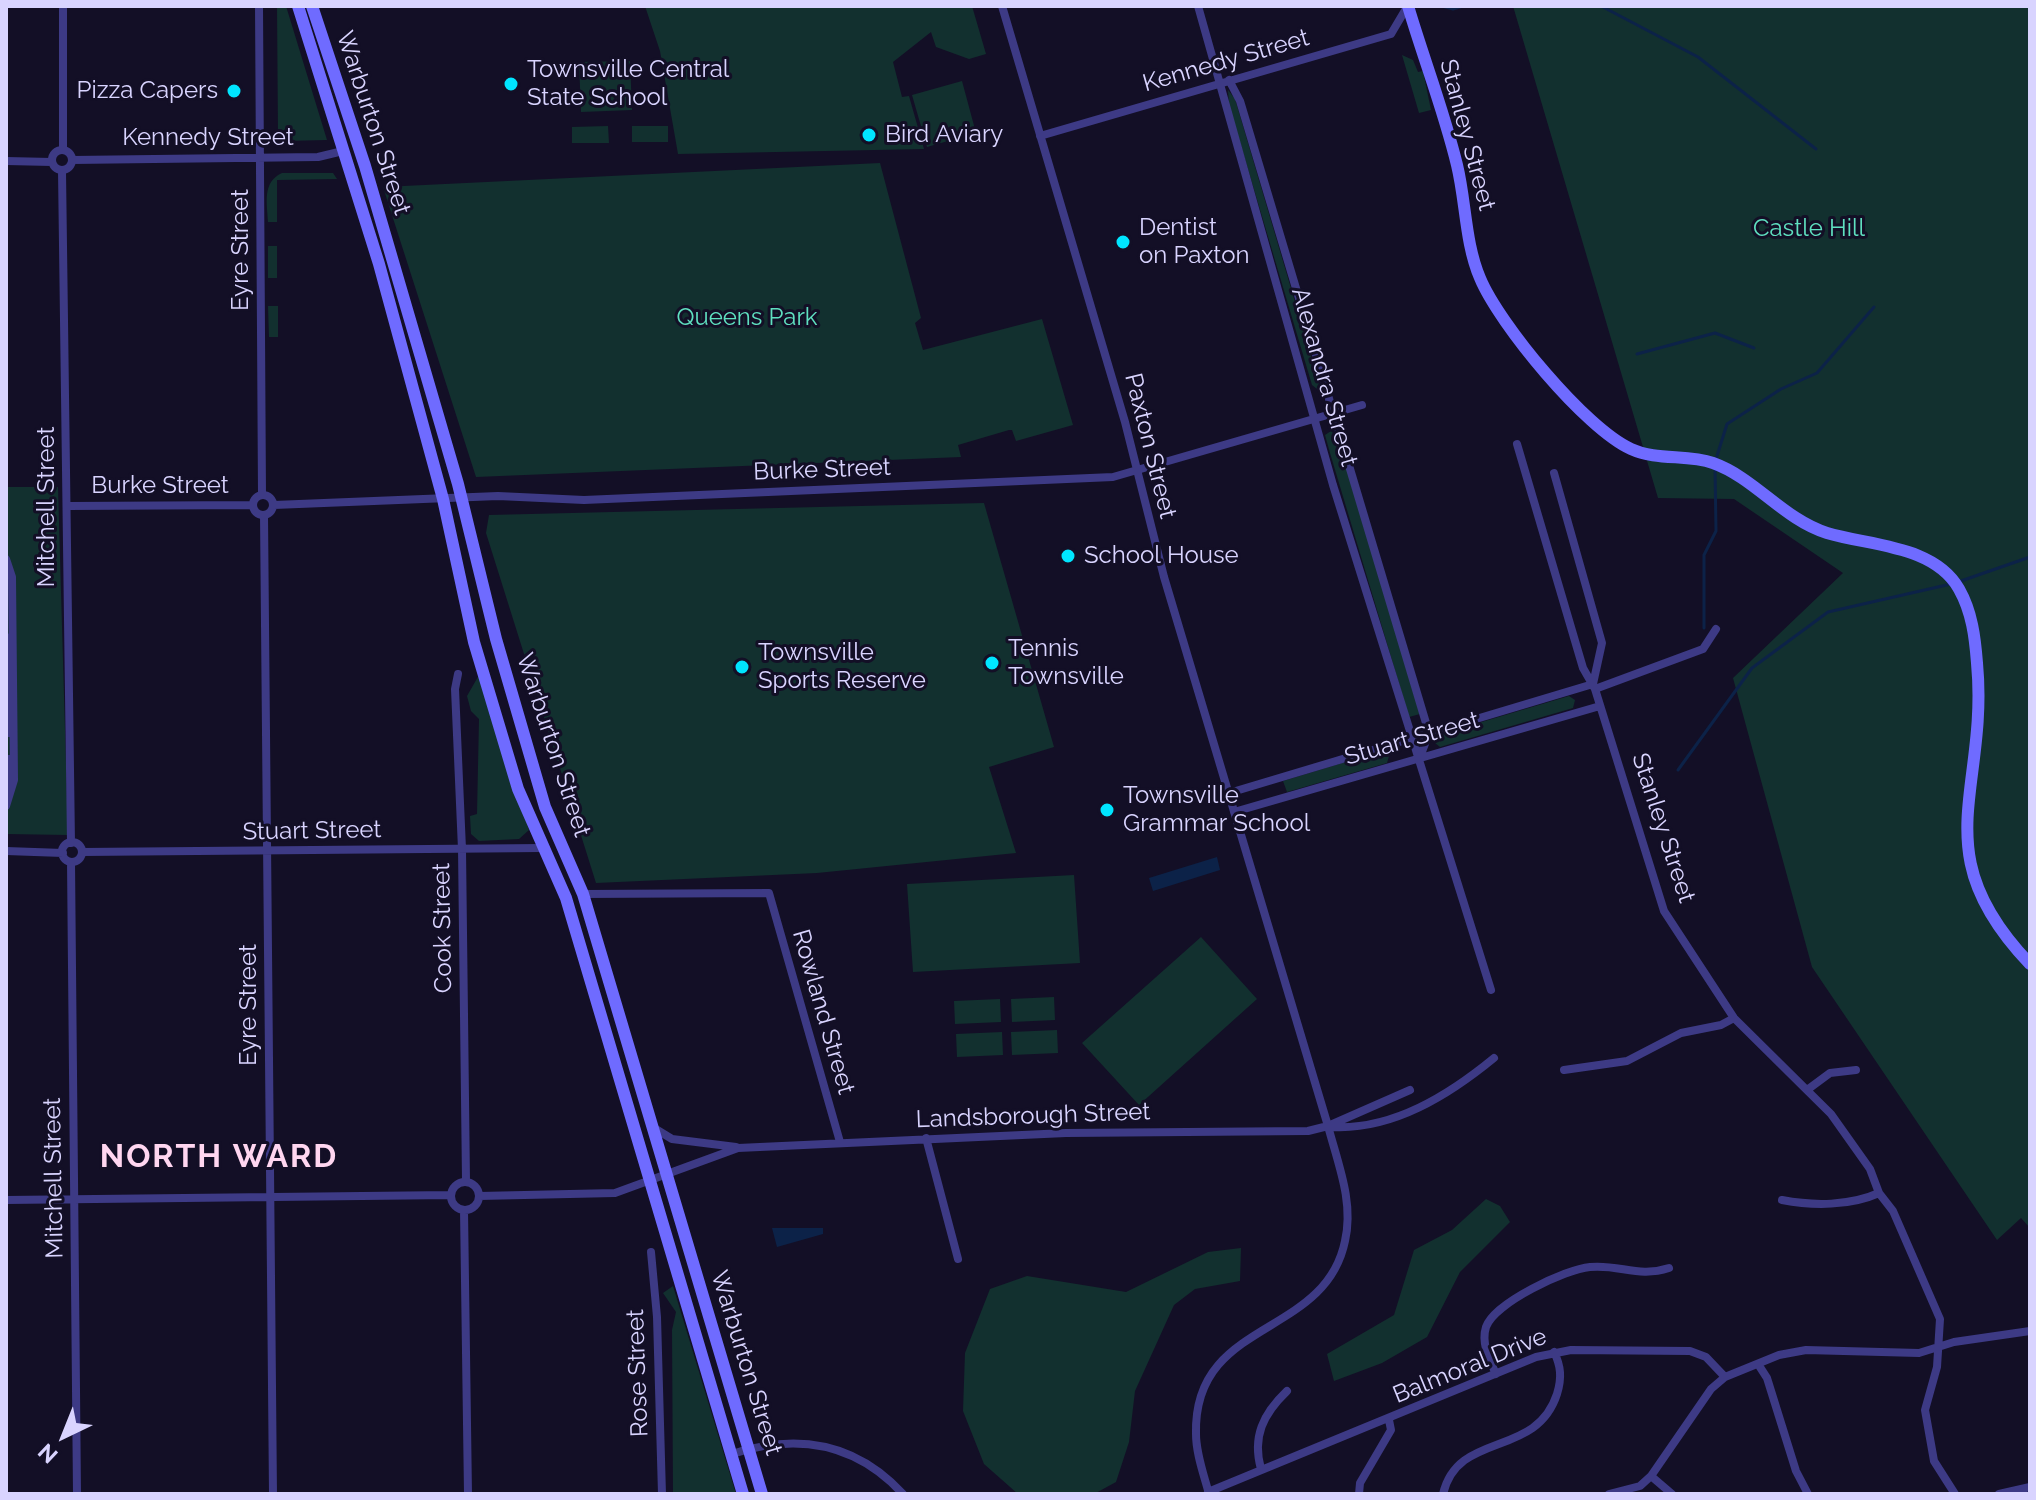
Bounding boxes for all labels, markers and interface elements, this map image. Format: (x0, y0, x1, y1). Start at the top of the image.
street label: Kennedy Street (1140, 24, 1312, 98)
street label: Warburton Street (330, 27, 416, 219)
place label: Townsville Central State School (527, 56, 729, 112)
street label: Stanley Street (1433, 56, 1501, 214)
marker: Townsville Central State School (502, 75, 520, 93)
place label: Pizza Capers (77, 77, 218, 105)
marker: Pizza Capers (225, 82, 243, 100)
place label: Bird Aviary (885, 121, 1003, 149)
street label: Kennedy Street (122, 124, 294, 152)
marker: Bird Aviary (860, 126, 878, 144)
street label: Eyre Street (227, 189, 255, 311)
place label: Dentist on Paxton (1139, 214, 1249, 270)
park label: Castle Hill (1753, 215, 1865, 243)
marker: Dentist on Paxton (1114, 233, 1132, 251)
street label: Alexandra Street (1285, 284, 1363, 470)
park label: Queens Park (676, 304, 818, 332)
street label: Paxton Street (1118, 370, 1182, 522)
street label: Mitchell Street (33, 426, 61, 588)
street label: Burke Street (753, 453, 891, 487)
street label: Burke Street (91, 472, 229, 500)
place label: School House (1084, 542, 1239, 570)
marker: School House (1059, 547, 1077, 565)
place label: Tennis Townsville (1008, 635, 1124, 691)
place label: Townsville Sports Reserve (758, 639, 926, 695)
street label: Warburton Street (510, 649, 596, 841)
marker: Tennis Townsville (983, 654, 1001, 672)
marker: Townsville Sports Reserve (733, 658, 751, 676)
street label: Stuart Street (1341, 706, 1483, 772)
street label: Stanley Street (1625, 750, 1701, 906)
place label: Townsville Grammar School (1123, 782, 1310, 838)
marker: Townsville Grammar School (1098, 801, 1116, 819)
street label: Stuart Street (242, 815, 382, 847)
street label: Cook Street (427, 863, 459, 993)
street label: Rowland Street (786, 926, 860, 1098)
street label: Eyre Street (235, 944, 263, 1066)
street label: Mitchell Street (38, 1097, 70, 1259)
street label: Landsborough Street (915, 1098, 1151, 1134)
district label: NORTH WARD (100, 1138, 338, 1176)
street label: Warburton Street (704, 1267, 788, 1459)
street label: Rose Street (621, 1309, 655, 1437)
street label: Balmoral Drive (1389, 1322, 1551, 1410)
north arrow (24, 1396, 104, 1476)
text: N (33, 1438, 63, 1469)

